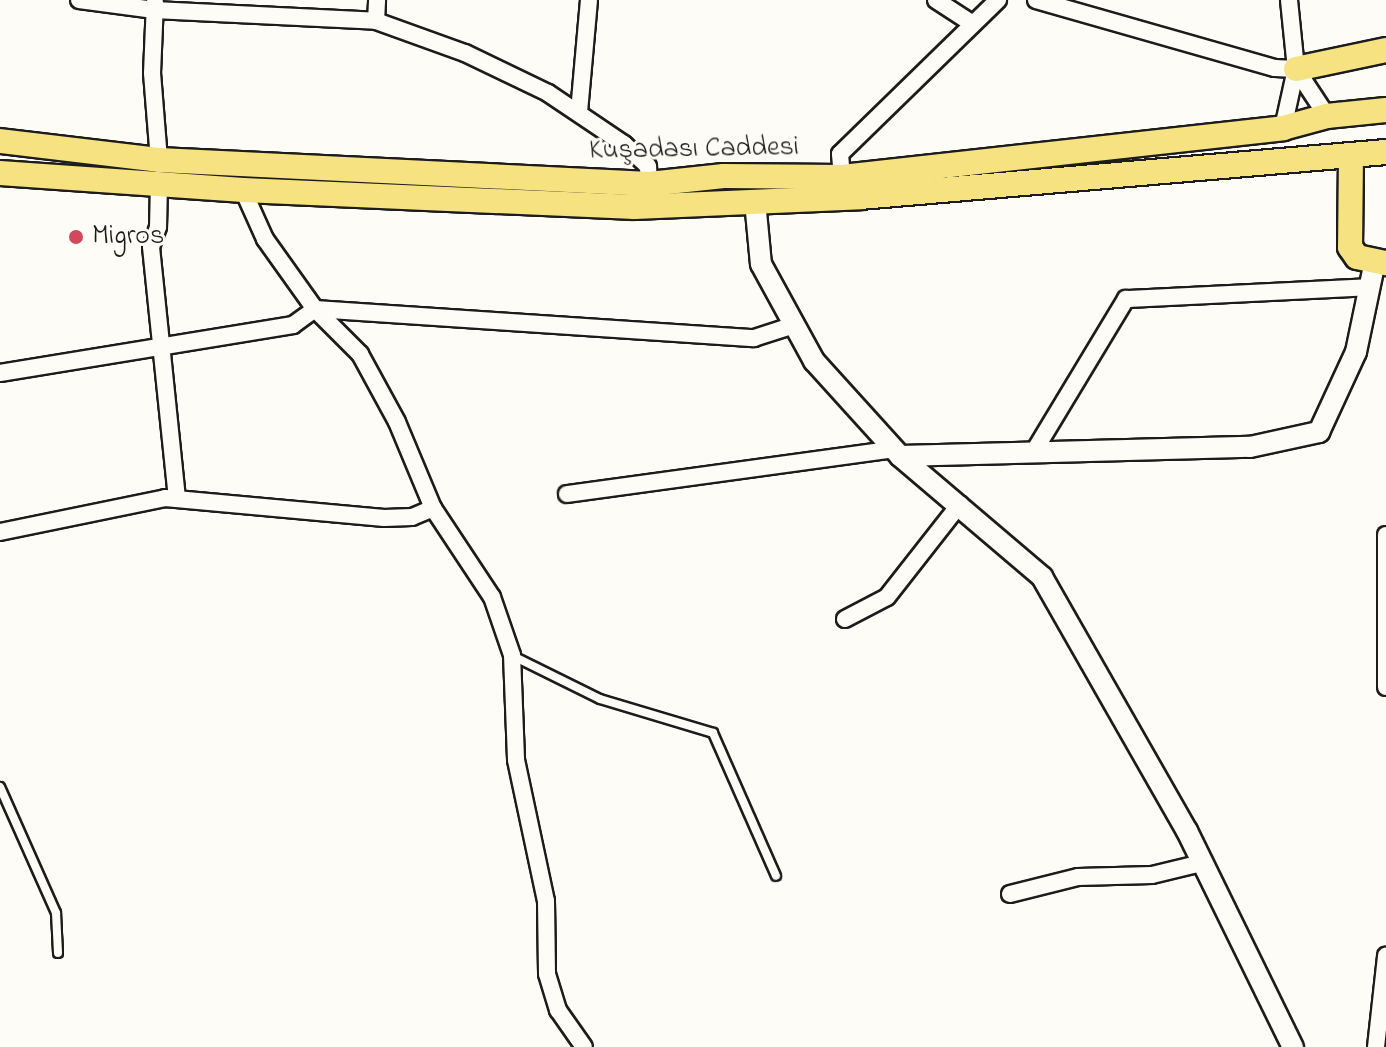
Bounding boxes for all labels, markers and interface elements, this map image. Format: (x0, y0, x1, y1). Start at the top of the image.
street label: Kuşadası Caddesi (589, 131, 799, 169)
place label: Migros (92, 220, 164, 254)
marker: Migros (67, 228, 85, 246)

